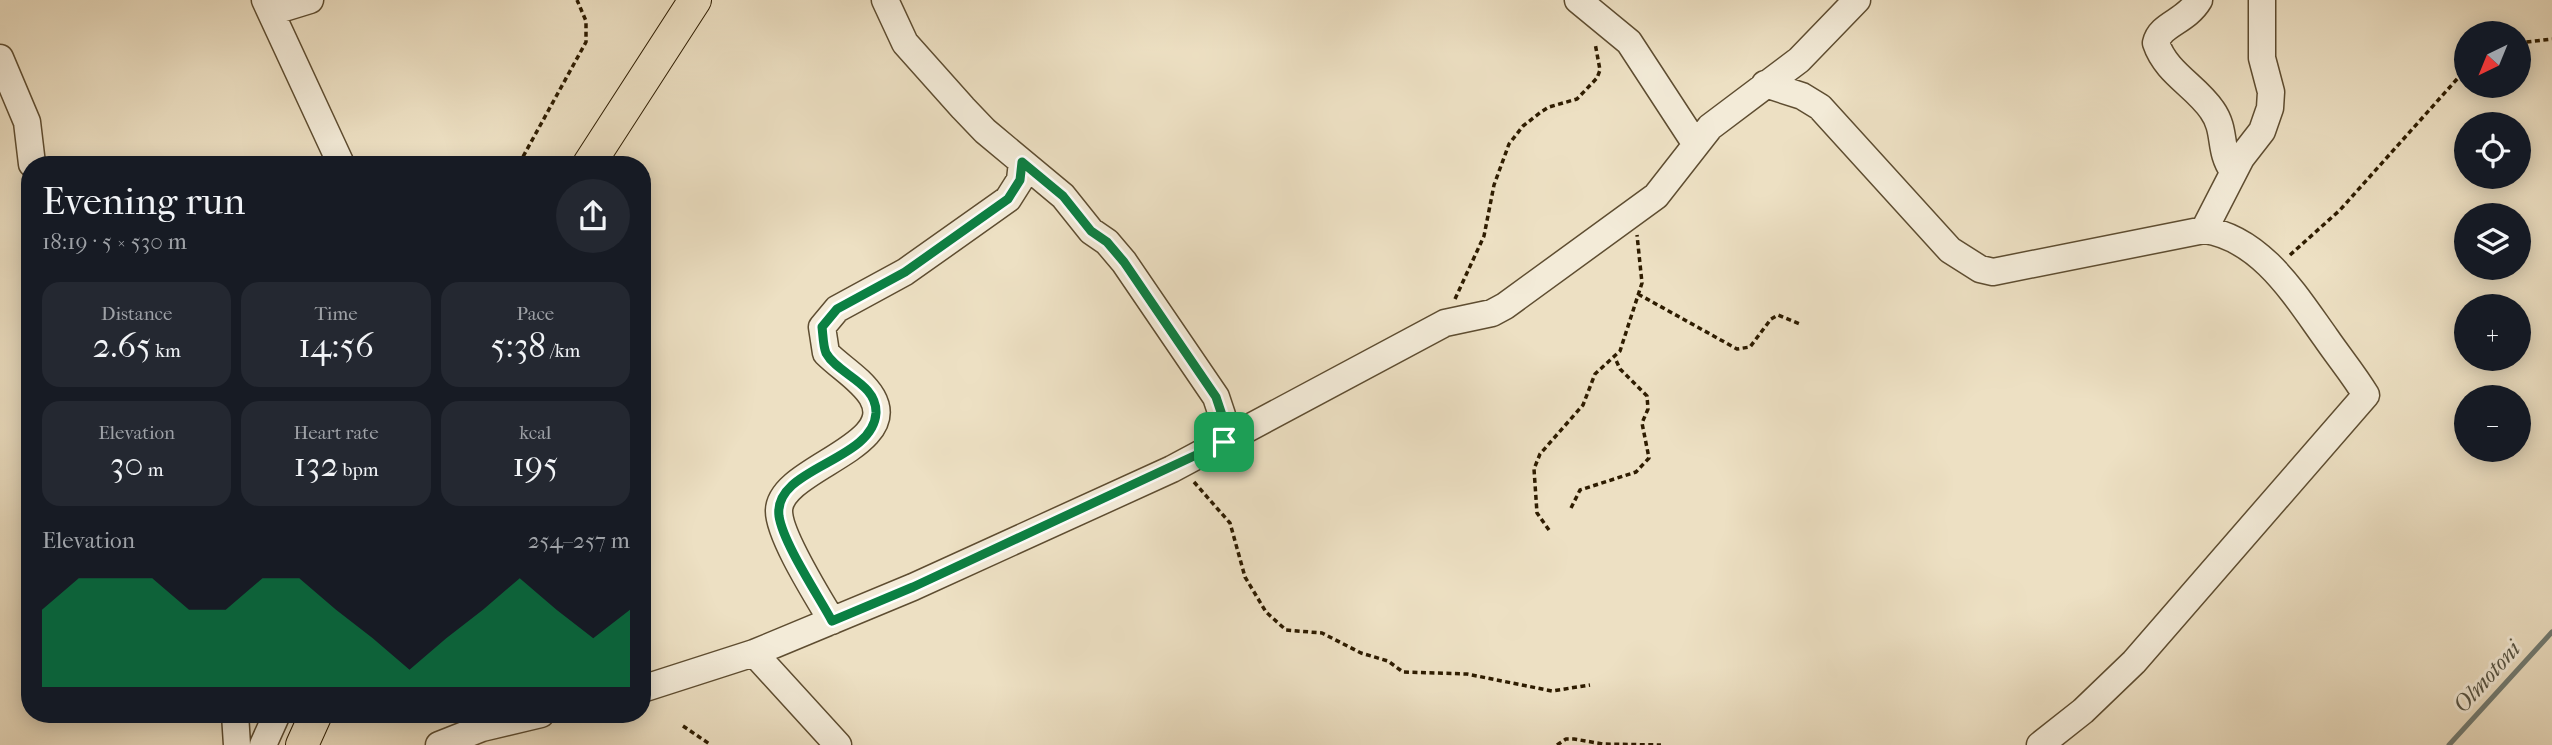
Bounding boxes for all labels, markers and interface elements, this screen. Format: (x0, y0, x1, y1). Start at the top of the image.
north arrow (2454, 21, 2530, 98)
map controls (2454, 21, 2531, 462)
button: locate (2454, 112, 2531, 189)
text: Evening run (42, 179, 245, 224)
button: share (556, 179, 630, 253)
button: layers (2454, 203, 2531, 280)
text: 18:19 · 5 × 530 m (42, 228, 187, 255)
button: + (2454, 294, 2531, 371)
text: Distance (101, 303, 172, 325)
text: Time (314, 303, 358, 325)
text: Pace (516, 303, 554, 325)
text: 2.65 (92, 325, 151, 366)
text: 14:56 (298, 325, 374, 366)
text: 5:38 (490, 325, 546, 366)
text: km (151, 340, 181, 362)
text: /km (546, 340, 580, 362)
button: − (2454, 385, 2531, 462)
pin (1194, 412, 1254, 472)
text: Elevation (98, 422, 175, 444)
text: Heart rate (293, 422, 379, 444)
text: kcal (519, 422, 551, 444)
icon: arrive (1205, 423, 1243, 461)
text: 30 (110, 444, 144, 485)
text: 132 (294, 444, 338, 485)
text: 195 (512, 444, 558, 485)
text: m (144, 459, 163, 481)
text: bpm (338, 459, 378, 481)
text: Elevation (42, 527, 135, 554)
text: 254–257 m (528, 527, 630, 554)
water label: Olmotoni (2448, 634, 2527, 718)

